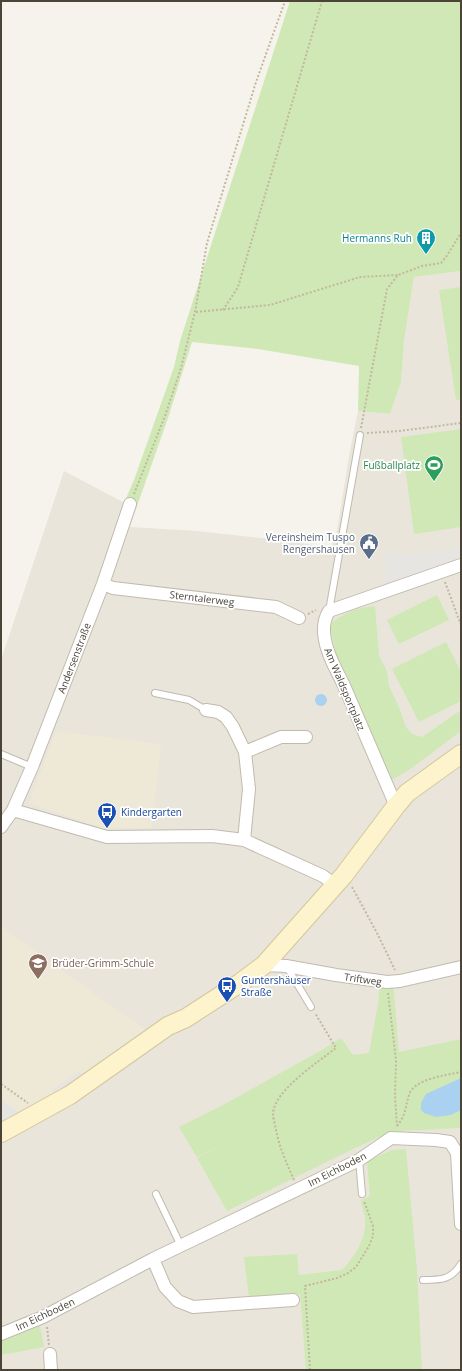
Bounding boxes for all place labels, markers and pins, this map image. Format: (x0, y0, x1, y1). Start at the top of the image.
building icon: Hermanns Ruh (415, 227, 437, 255)
place label: Hermanns Ruh (342, 231, 412, 245)
sports icon: Fußballplatz (423, 454, 445, 482)
place label: Fußballplatz (363, 458, 420, 472)
place label: Vereinsheim Tuspo Rengershausen (266, 530, 355, 556)
public building icon: Vereinsheim Tuspo Rengershausen (358, 532, 380, 560)
bus stop icon: Kindergarten (96, 801, 118, 829)
place label: Kindergarten (121, 805, 182, 819)
school or university icon: Brüder-Grimm-Schule (27, 952, 49, 980)
place label: Brüder-Grimm-Schule (52, 956, 154, 970)
place label: Guntershäuser Straße (241, 973, 311, 999)
bus stop icon: Guntershäuser Straße (216, 975, 238, 1003)

